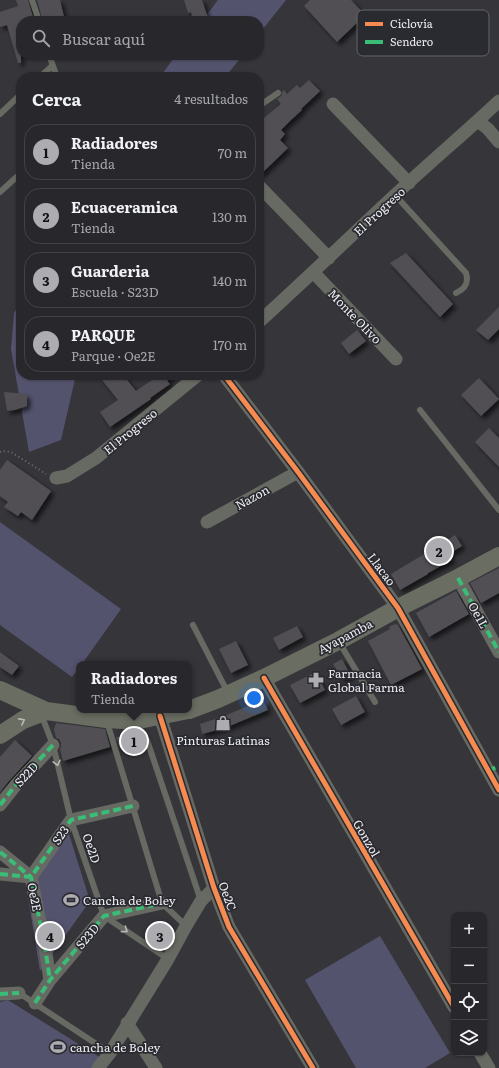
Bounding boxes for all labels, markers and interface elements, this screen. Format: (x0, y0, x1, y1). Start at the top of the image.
legend (357, 10, 489, 56)
text: Ciclovía (390, 15, 433, 31)
search box (16, 16, 264, 60)
icon: search (30, 27, 52, 49)
text: Buscar aquí (62, 27, 145, 50)
text: Sendero (390, 33, 433, 49)
text: Cerca (32, 86, 81, 111)
text: 4 resultados (174, 89, 248, 108)
text: Radiadores (71, 131, 157, 154)
text: 1 (43, 143, 49, 162)
text: 70 m (218, 143, 247, 162)
text: Tienda (71, 154, 115, 173)
street label: El Progreso (349, 182, 409, 240)
text: Ecuaceramica (71, 195, 178, 218)
text: 2 (43, 207, 49, 226)
text: 130 m (212, 207, 247, 226)
text: Tienda (71, 218, 115, 237)
text: Guarderia (71, 259, 149, 282)
text: 3 (42, 271, 50, 290)
text: 140 m (212, 271, 247, 290)
text: Escuela · S23D (71, 282, 159, 301)
street label: Monte Olivo (324, 284, 386, 348)
text: PARQUE (71, 323, 135, 346)
text: 4 (42, 335, 50, 354)
text: 170 m (213, 335, 247, 354)
text: Parque · Oe2E (71, 346, 155, 365)
street label: El Progreso (99, 404, 161, 458)
street label: Nazon (232, 480, 272, 514)
pin: 2 (426, 536, 452, 566)
street label: Llacao (364, 549, 400, 589)
street label: Oe1L (464, 598, 494, 632)
street label: Ayapamba (314, 614, 376, 658)
popup (76, 661, 192, 713)
place label: Farmacia Global Farma (328, 664, 405, 696)
text: Radiadores (91, 666, 177, 689)
pharmacy icon: Farmacia Global Farma (307, 671, 325, 689)
your location (244, 688, 264, 708)
text: Tienda (91, 689, 135, 708)
shop icon: Pinturas Latinas (214, 714, 232, 732)
one-way arrow (18, 718, 25, 726)
pin: 1 (121, 726, 147, 756)
place label: Pinturas Latinas (176, 731, 270, 749)
street label: S22D (10, 757, 42, 791)
one-way arrow (52, 760, 60, 766)
street label: Gonzol (349, 816, 385, 860)
street label: S23 (47, 822, 73, 848)
street label: Oe2D (79, 831, 105, 865)
street label: Oe2C (214, 879, 242, 913)
street label: Oe2E (23, 881, 47, 913)
sports icon: Cancha de Boley (62, 891, 80, 909)
place label: Cancha de Boley (83, 891, 176, 909)
map controls (451, 912, 487, 1056)
button: + (451, 912, 487, 948)
street label: S23D (71, 919, 103, 953)
pin: 4 (37, 921, 63, 951)
pin: 3 (147, 921, 173, 951)
one-way arrow (121, 925, 128, 932)
button: − (451, 948, 487, 984)
button: locate (451, 984, 487, 1020)
button: layers (451, 1020, 487, 1056)
sports icon: cancha de Boley (49, 1038, 67, 1056)
place label: cancha de Boley (70, 1038, 160, 1056)

